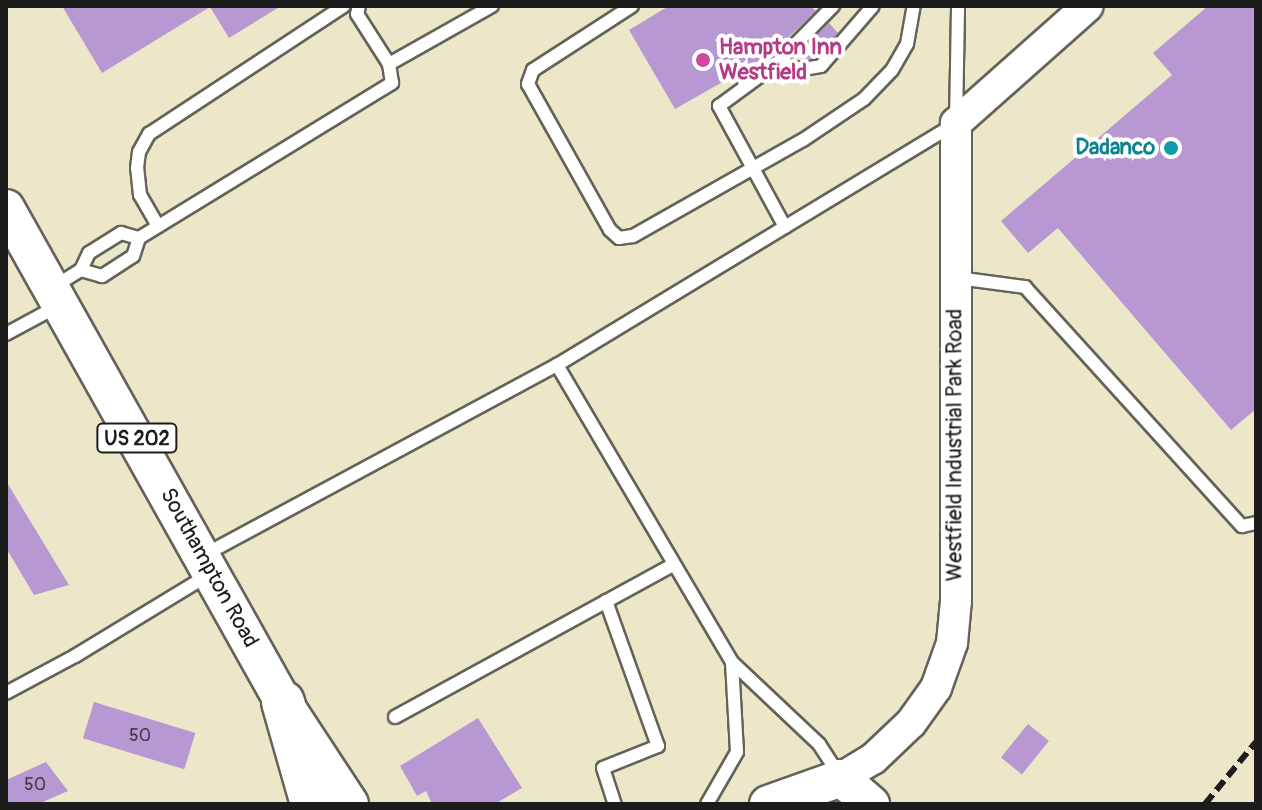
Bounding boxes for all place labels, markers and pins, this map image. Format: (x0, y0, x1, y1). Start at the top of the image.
place label: Hampton Inn Westfield (719, 34, 842, 86)
marker: Hampton Inn Westfield (694, 51, 712, 69)
place label: Dadanco (1075, 135, 1155, 161)
marker: Dadanco (1162, 139, 1180, 157)

